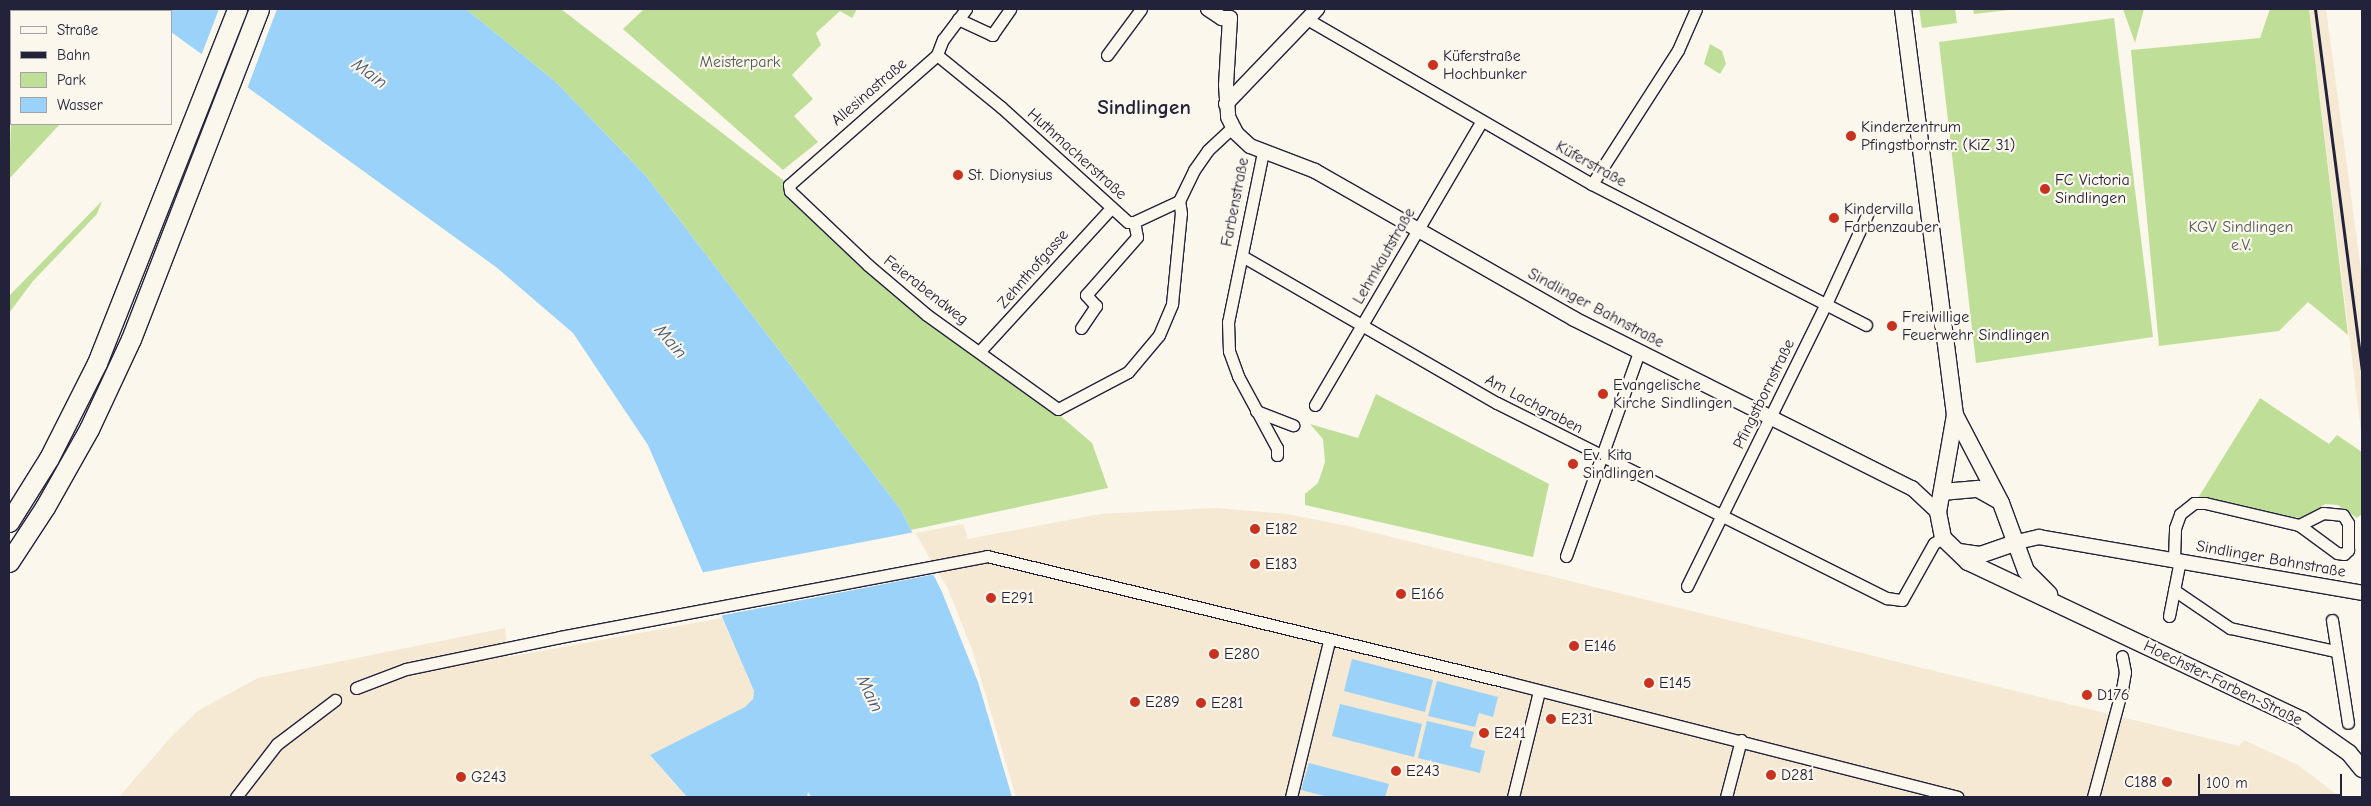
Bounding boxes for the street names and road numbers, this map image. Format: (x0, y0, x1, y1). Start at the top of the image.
street label: Allesinastraße (827, 54, 911, 130)
street label: Huthmacherstraße (1023, 104, 1131, 204)
street label: Küferstraße (1552, 137, 1630, 191)
street label: Farbenstraße (1217, 156, 1253, 248)
street label: Lehmkautstraße (1349, 204, 1419, 308)
street label: Zehnthofgasse (993, 226, 1073, 312)
street label: Feierabendweg (880, 251, 972, 329)
street label: Sindlinger Bahnstraße (1525, 264, 1667, 352)
street label: Pfingstbornstraße (1729, 336, 1799, 452)
street label: Am Lachgraben (1482, 370, 1586, 438)
street label: Sindlinger Bahnstraße (2195, 536, 2347, 582)
street label: Hoechster-Farben-Straße (2141, 636, 2305, 730)

